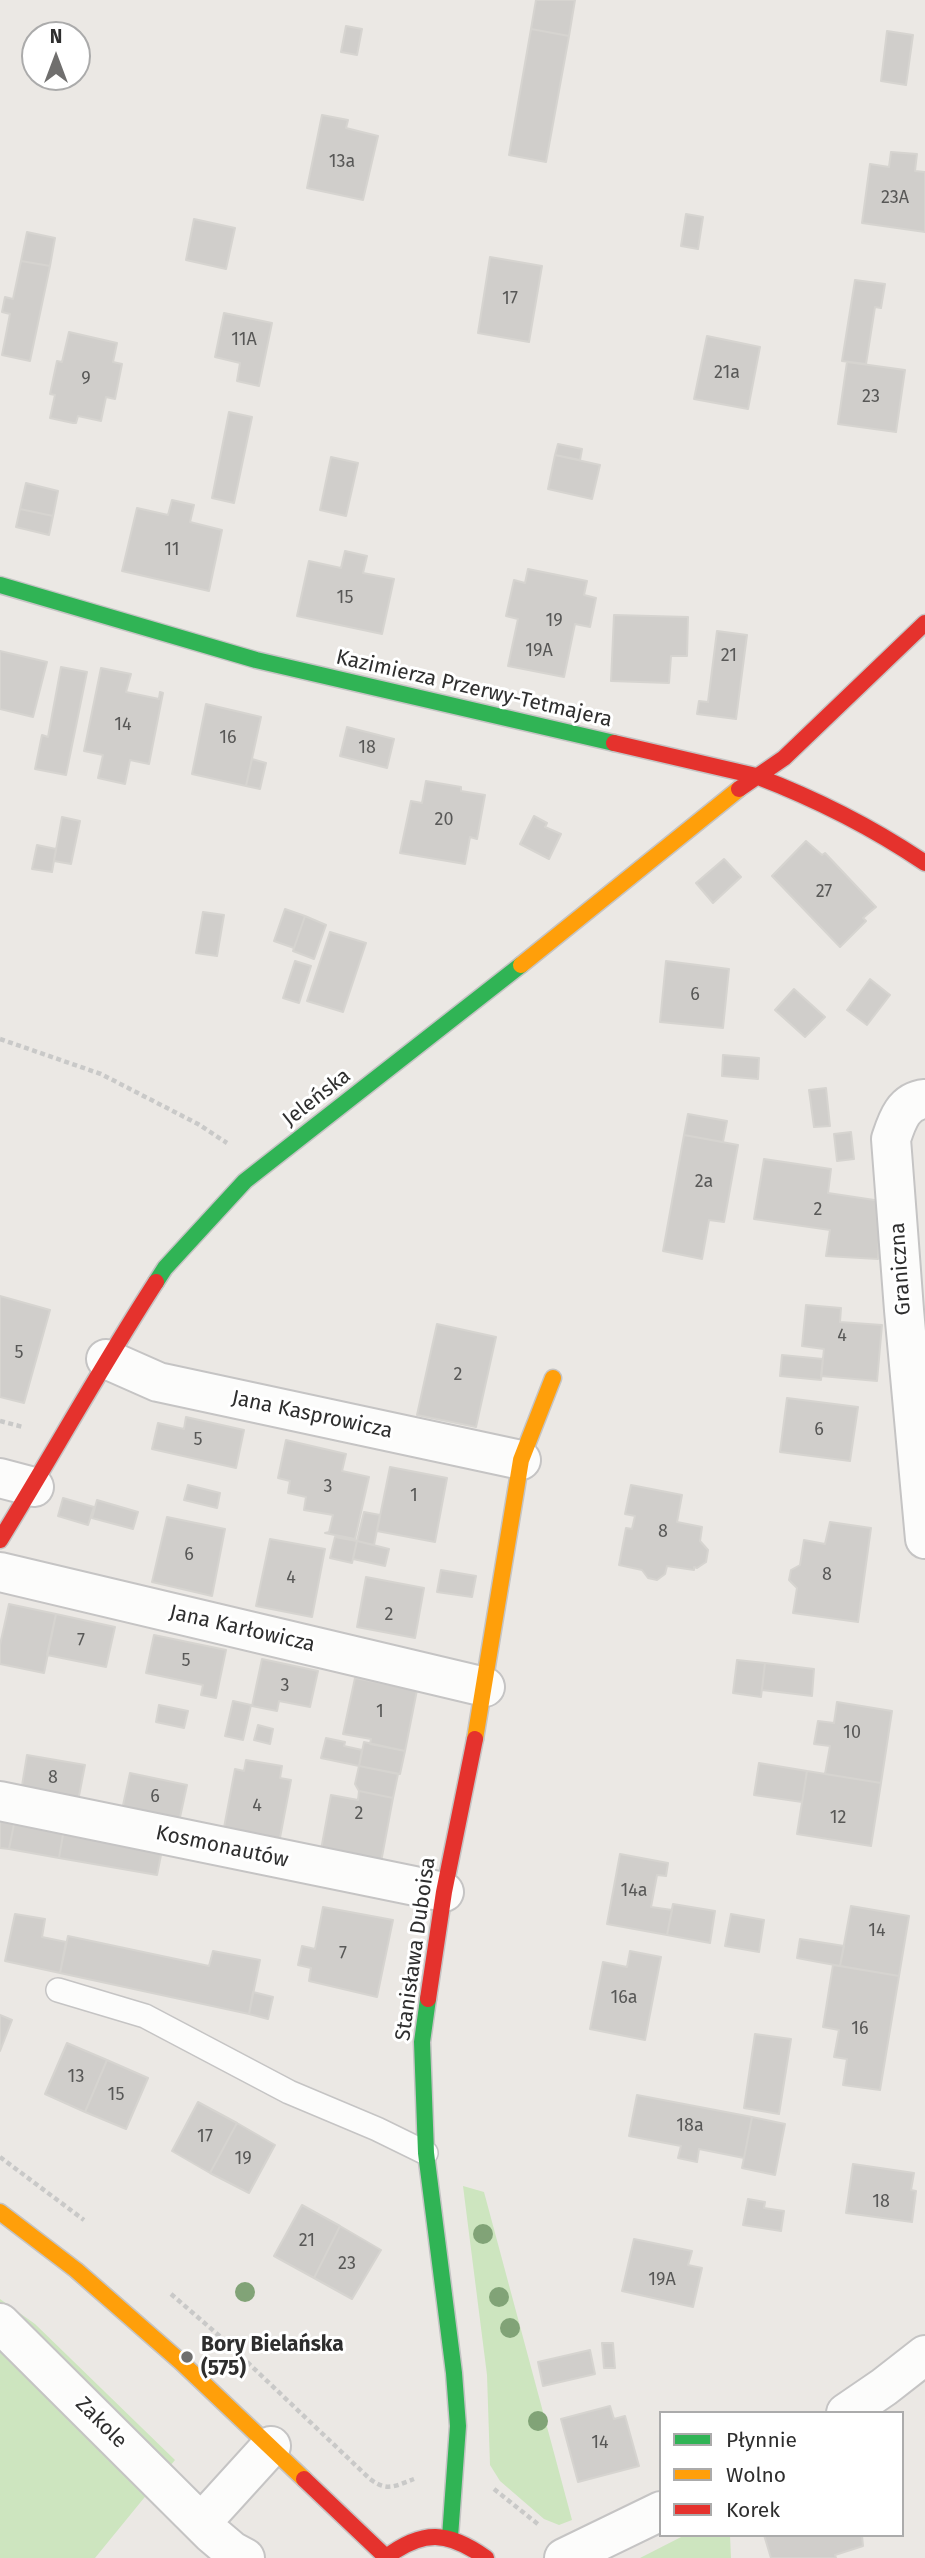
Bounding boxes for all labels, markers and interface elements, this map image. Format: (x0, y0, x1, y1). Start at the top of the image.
north arrow (21, 21, 91, 91)
text: N (50, 25, 62, 48)
house number: 13a (329, 151, 355, 173)
house number: 23A (881, 187, 909, 209)
house number: 17 (502, 288, 518, 310)
house number: 11A (231, 329, 257, 351)
house number: 21a (714, 362, 740, 384)
house number: 9 (81, 368, 91, 390)
house number: 23 (862, 386, 880, 408)
house number: 11 (164, 539, 180, 561)
house number: 15 (337, 587, 353, 609)
house number: 19 (545, 610, 563, 632)
house number: 19A (525, 640, 553, 662)
street label: Kazimierza Przerwy-Tetmajera (333, 645, 615, 733)
house number: 21 (721, 645, 737, 667)
house number: 14 (114, 714, 132, 736)
house number: 16 (219, 727, 237, 749)
house number: 18 (358, 737, 376, 759)
house number: 20 (435, 809, 453, 831)
house number: 27 (816, 881, 832, 903)
house number: 6 (690, 984, 700, 1006)
street label: Jeleńska (278, 1064, 356, 1132)
house number: 2a (695, 1171, 713, 1193)
house number: 2 (814, 1199, 822, 1221)
street label: Graniczna (885, 1222, 917, 1316)
house number: 4 (837, 1325, 847, 1347)
house number: 5 (14, 1342, 24, 1364)
house number: 2 (454, 1364, 462, 1386)
street label: Jana Kasprowicza (229, 1386, 395, 1444)
house number: 6 (814, 1419, 824, 1441)
house number: 5 (193, 1429, 203, 1451)
house number: 3 (324, 1476, 332, 1498)
house number: 1 (410, 1485, 418, 1507)
house number: 8 (658, 1521, 668, 1543)
house number: 6 (184, 1544, 194, 1566)
house number: 8 (822, 1564, 832, 1586)
house number: 4 (286, 1567, 296, 1589)
street label: Jana Karłowicza (167, 1600, 317, 1658)
house number: 2 (385, 1604, 393, 1626)
house number: 7 (77, 1630, 85, 1652)
house number: 5 (181, 1650, 191, 1672)
house number: 3 (281, 1675, 289, 1697)
house number: 1 (376, 1701, 384, 1723)
house number: 10 (843, 1722, 861, 1744)
house number: 8 (48, 1767, 58, 1789)
house number: 6 (150, 1786, 160, 1808)
house number: 4 (252, 1795, 262, 1817)
house number: 2 (355, 1803, 363, 1825)
house number: 12 (830, 1807, 846, 1829)
street label: Kosmonautów (153, 1821, 291, 1873)
street label: Stanisława Duboisa (391, 1856, 441, 2042)
house number: 14a (620, 1880, 648, 1902)
house number: 14 (868, 1920, 886, 1942)
house number: 7 (339, 1943, 347, 1965)
house number: 16a (610, 1987, 638, 2009)
house number: 16 (851, 2018, 869, 2040)
house number: 13 (68, 2066, 84, 2088)
house number: 15 (108, 2084, 124, 2106)
house number: 18a (676, 2115, 704, 2137)
house number: 17 (197, 2126, 213, 2148)
house number: 19 (234, 2148, 252, 2170)
house number: 18 (872, 2191, 890, 2213)
house number: 21 (299, 2230, 315, 2252)
house number: 23 (338, 2253, 356, 2275)
house number: 19A (648, 2269, 676, 2291)
place label: Bory Bielańska (575) (201, 2332, 344, 2382)
marker: Bory Bielańska (575) (179, 2349, 195, 2365)
street label: Zakole (70, 2392, 132, 2454)
legend (659, 2411, 904, 2537)
text: Płynnie (726, 2427, 797, 2453)
house number: 14 (591, 2432, 609, 2454)
text: Wolno (726, 2462, 786, 2488)
text: Korek (726, 2497, 780, 2523)

